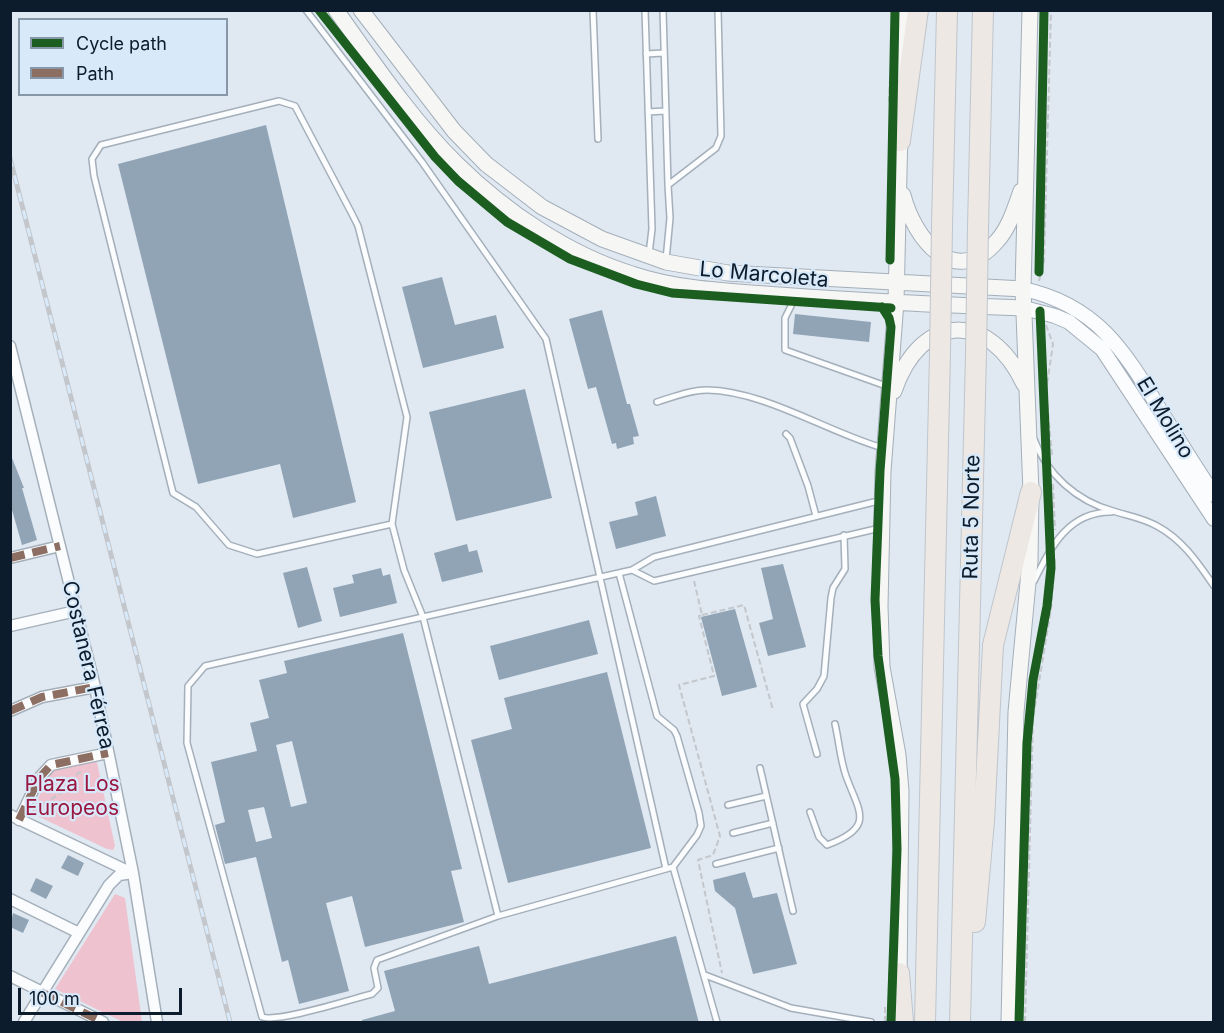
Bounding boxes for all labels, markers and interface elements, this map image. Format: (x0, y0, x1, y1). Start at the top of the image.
legend (18, 18, 228, 96)
text: Cycle path (76, 33, 167, 54)
text: Path (76, 63, 114, 84)
street label: Lo Marcoleta (698, 257, 830, 293)
street label: El Molino (1131, 373, 1199, 463)
street label: Ruta 5 Norte (958, 454, 986, 580)
street label: Costanera Férrea (56, 578, 120, 752)
park label: Plaza Los Europeos (24, 772, 120, 822)
scale bar (21, 976, 184, 1014)
text: 100 m (29, 988, 80, 1009)

